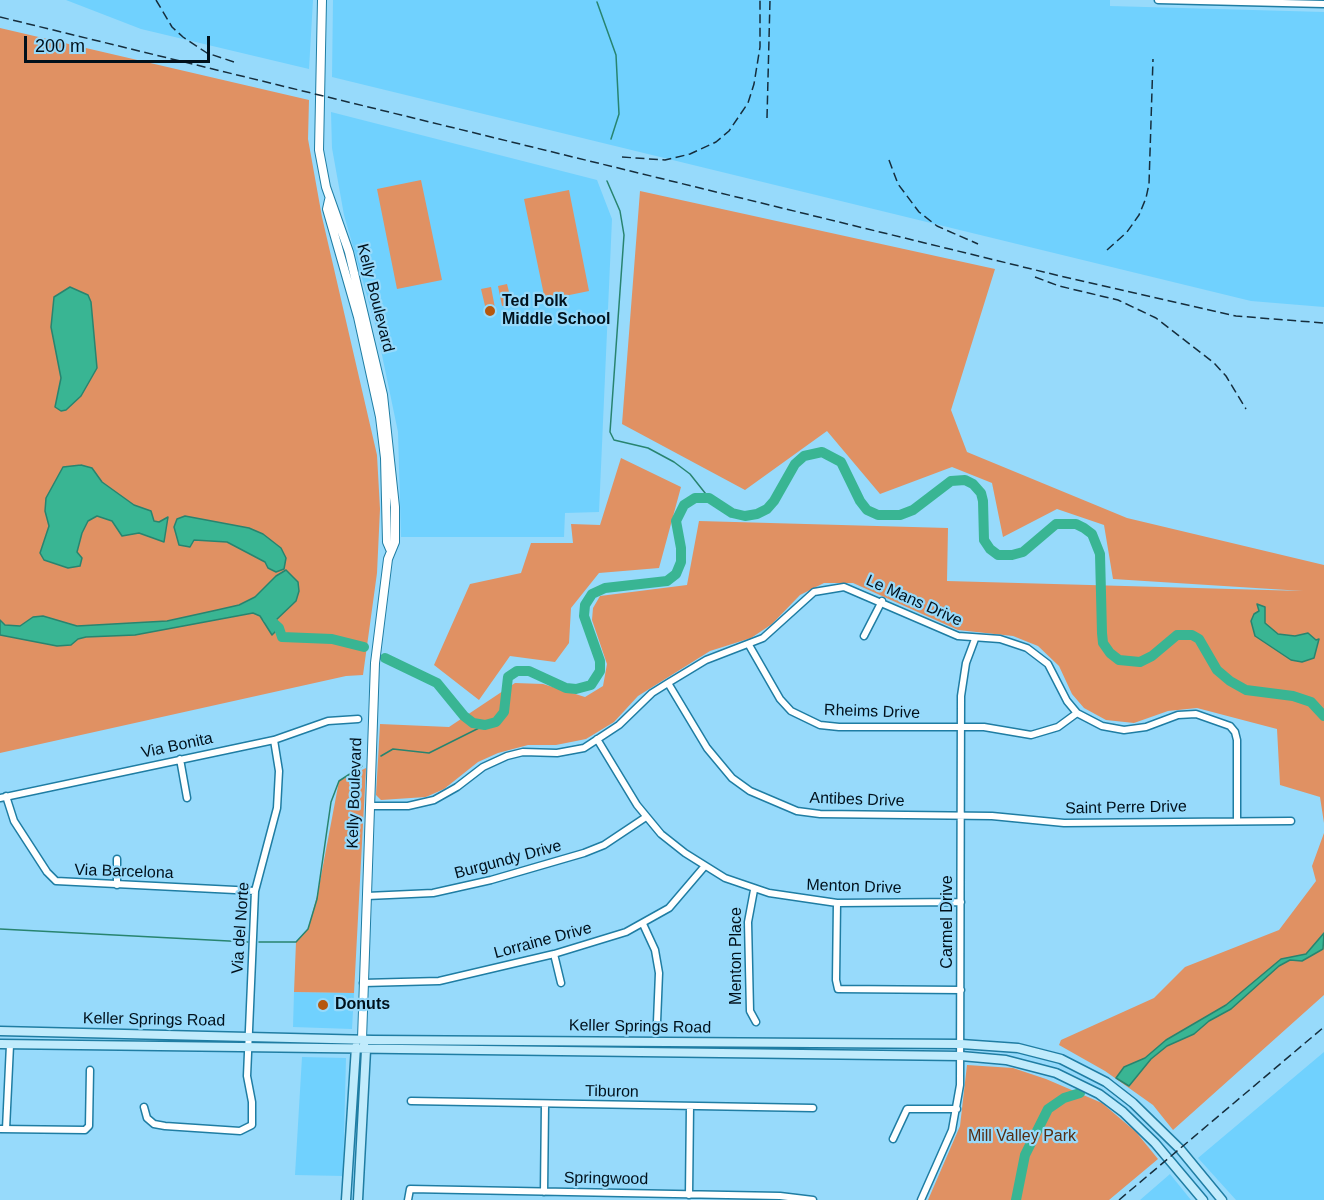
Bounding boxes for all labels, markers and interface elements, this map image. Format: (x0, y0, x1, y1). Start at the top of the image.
scale bar (27, 24, 213, 62)
text: 200 m (35, 36, 85, 56)
street label: Kelly Boulevard (352, 242, 398, 354)
place label: Ted Polk Middle School (502, 292, 610, 330)
marker: Ted Polk Middle School (483, 304, 497, 318)
street label: Le Mans Drive (863, 571, 965, 631)
street label: Rheims Drive (824, 701, 920, 723)
street label: Via Bonita (139, 729, 215, 763)
street label: Kelly Boulevard (343, 737, 367, 849)
street label: Antibes Drive (809, 789, 905, 811)
street label: Saint Perre Drive (1065, 797, 1187, 819)
street label: Burgundy Drive (452, 836, 564, 884)
street label: Via Barcelona (74, 861, 174, 883)
street label: Carmel Drive (938, 875, 958, 969)
street label: Menton Drive (806, 876, 902, 898)
street label: Via del Norte (228, 881, 254, 975)
street label: Menton Place (727, 907, 747, 1005)
street label: Lorraine Drive (492, 919, 594, 963)
place label: Donuts (335, 995, 390, 1015)
marker: Donuts (316, 998, 330, 1012)
street label: Keller Springs Road (83, 1009, 225, 1031)
street label: Keller Springs Road (569, 1016, 711, 1038)
street label: Tiburon (585, 1082, 639, 1102)
park label: Mill Valley Park (968, 1127, 1076, 1147)
street label: Springwood (564, 1169, 648, 1189)

